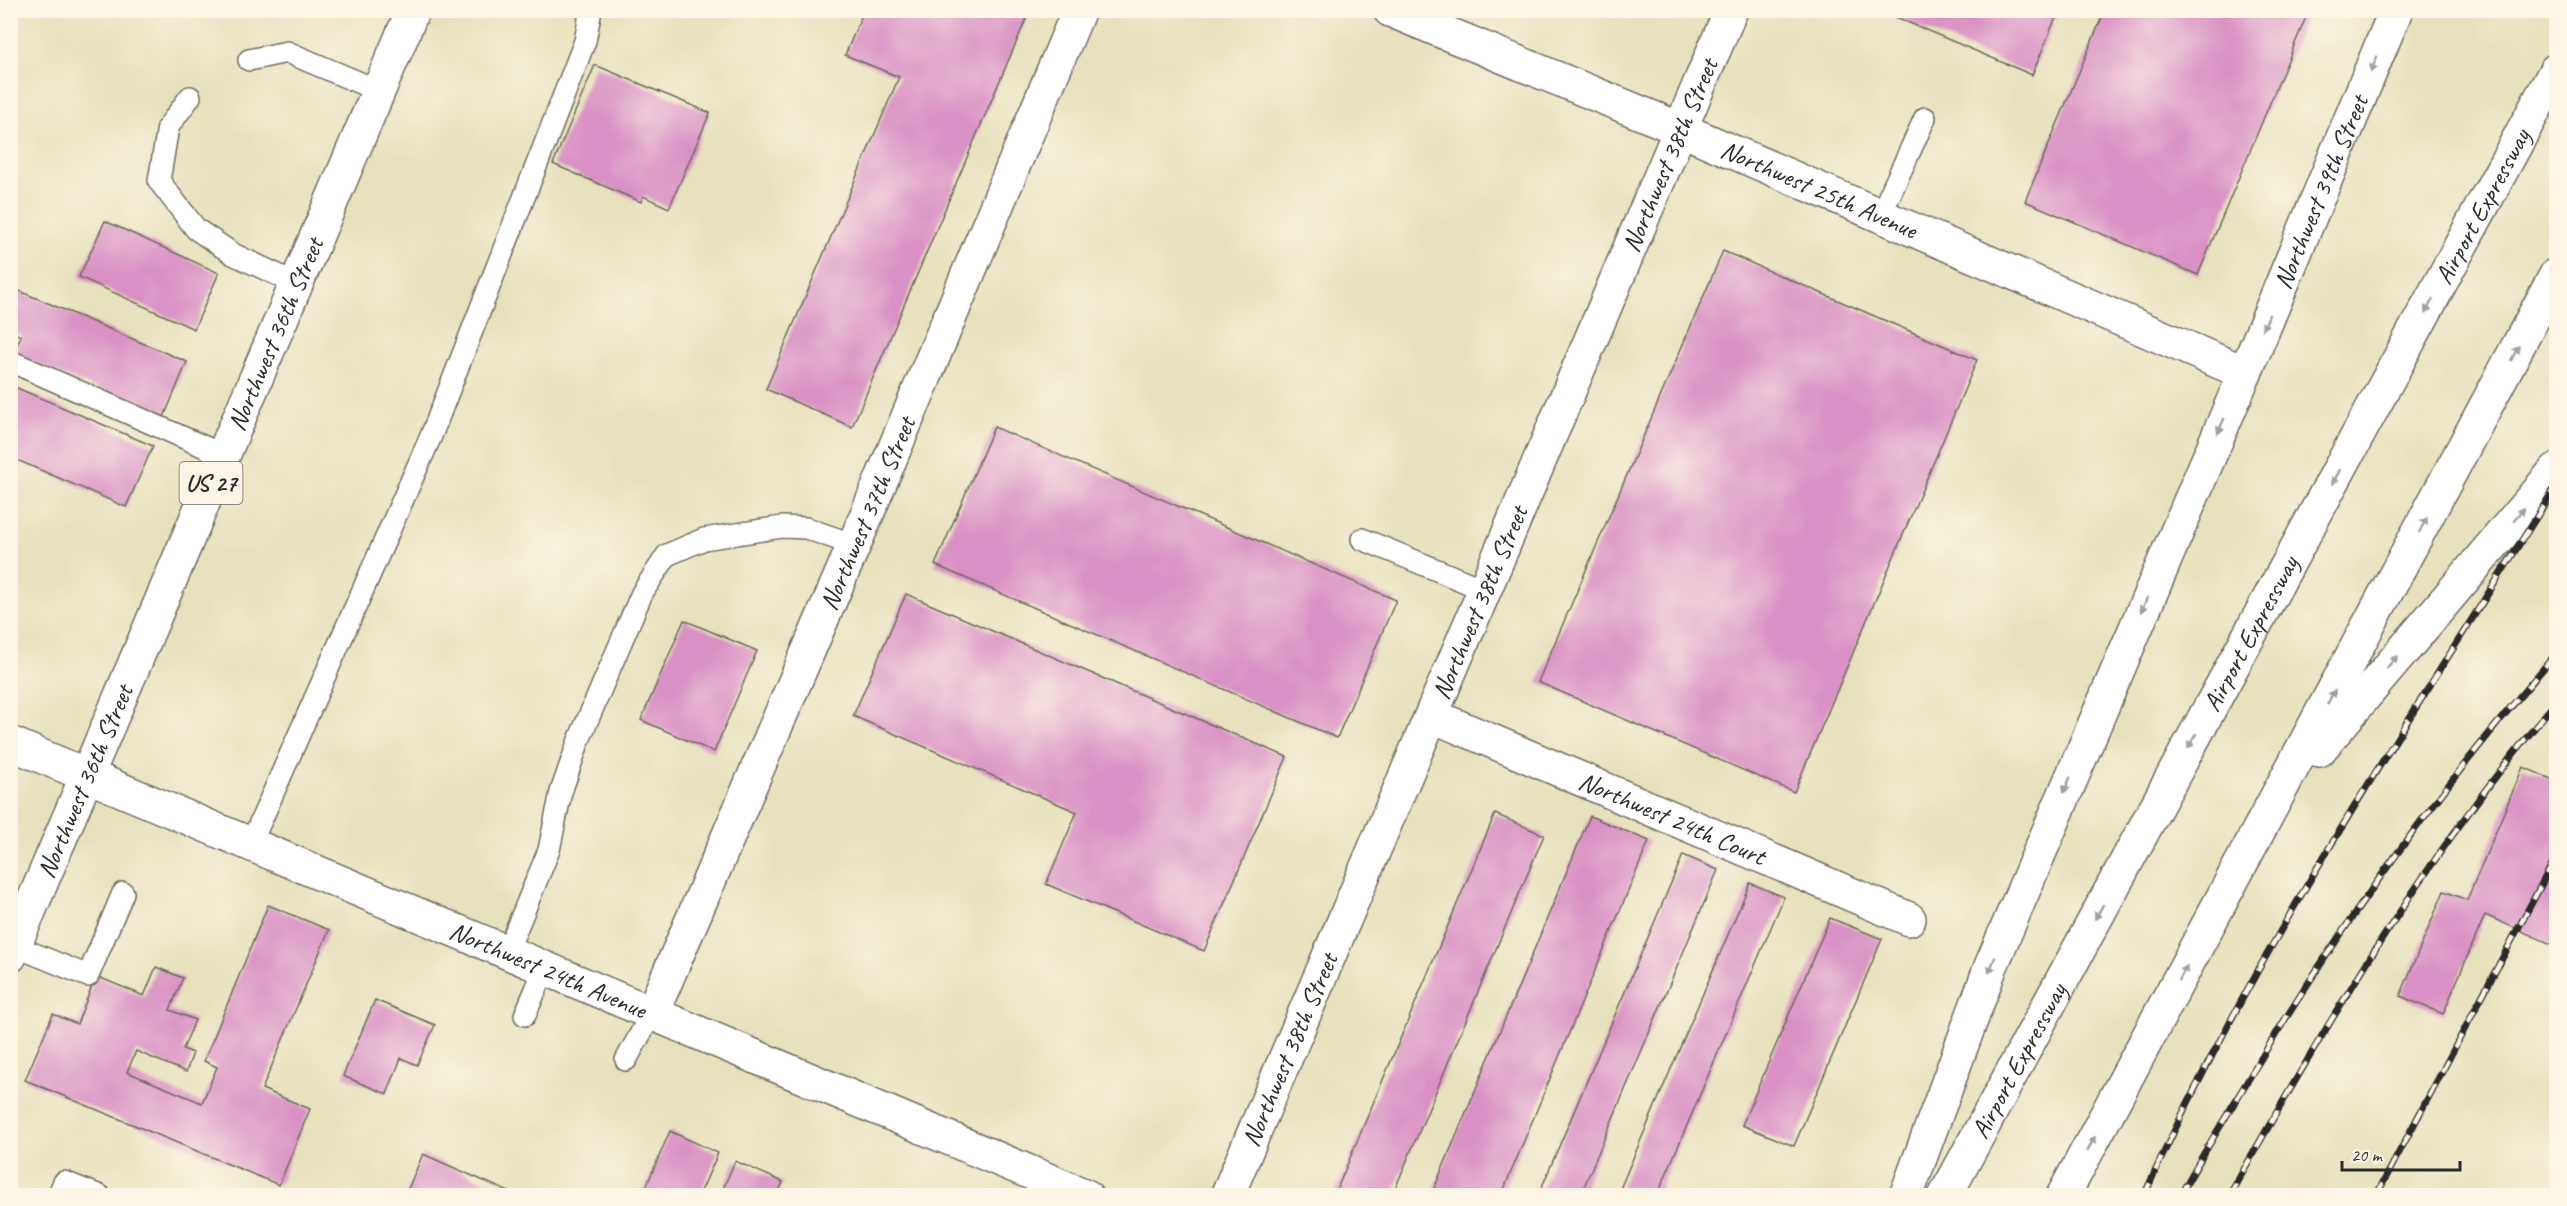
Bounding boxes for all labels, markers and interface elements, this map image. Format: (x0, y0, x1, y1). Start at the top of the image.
street label: Northwest 38th Street (1614, 52, 1726, 257)
one-way arrow (2369, 56, 2379, 74)
street label: Northwest 39th Street (2266, 88, 2377, 294)
street label: Airport Expressway (2427, 121, 2539, 290)
street label: Northwest 25th Avenue (1716, 133, 1923, 247)
street label: Northwest 36th Street (220, 231, 332, 436)
one-way arrow (2424, 298, 2434, 315)
one-way arrow (2261, 313, 2270, 331)
one-way arrow (2510, 345, 2520, 362)
street label: Northwest 37th Street (812, 410, 924, 615)
one-way arrow (2217, 418, 2226, 435)
road number: US 27 (180, 462, 242, 504)
one-way arrow (2331, 469, 2341, 486)
street label: Northwest 38th Street (1424, 499, 1536, 704)
one-way arrow (2512, 506, 2525, 522)
one-way arrow (2418, 517, 2428, 534)
street label: Airport Expressway (2195, 549, 2307, 717)
one-way arrow (2139, 597, 2149, 615)
one-way arrow (2385, 654, 2398, 670)
street label: Northwest 36th Street (29, 678, 142, 883)
one-way arrow (2326, 689, 2336, 706)
one-way arrow (2187, 733, 2197, 750)
street label: Northwest 24th Court (1574, 764, 1772, 874)
one-way arrow (2063, 776, 2072, 793)
one-way arrow (2094, 904, 2104, 921)
street label: Northwest 24th Avenue (445, 914, 653, 1027)
street label: Northwest 38th Street (1234, 946, 1346, 1151)
one-way arrow (1987, 956, 1997, 974)
one-way arrow (2178, 964, 2188, 981)
street label: Airport Expressway (1963, 976, 2075, 1144)
scale bar (2342, 1134, 2460, 1172)
one-way arrow (2086, 1135, 2096, 1152)
text: 20 m (2351, 1144, 2384, 1166)

